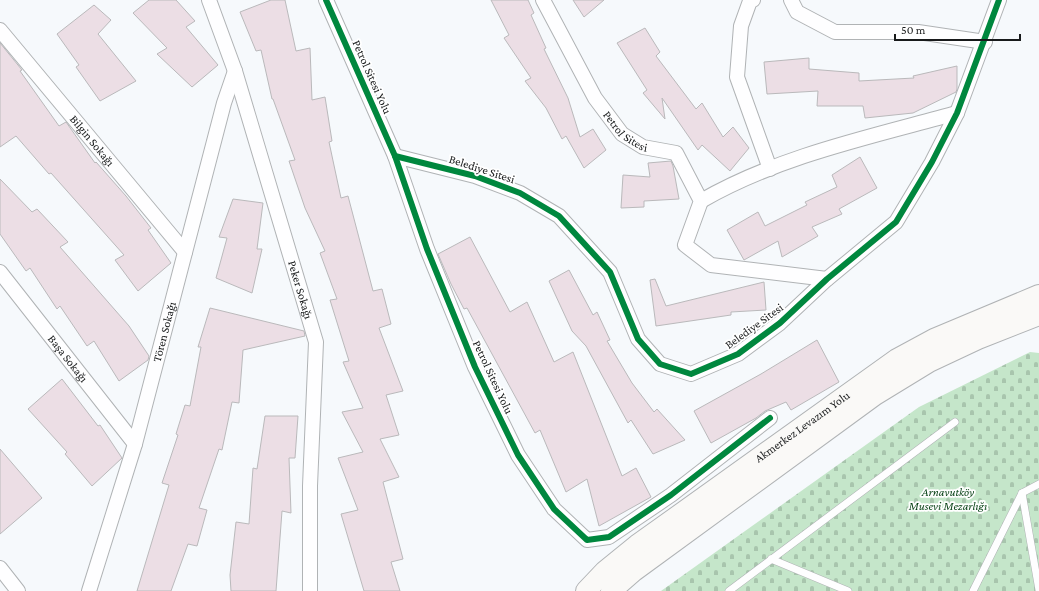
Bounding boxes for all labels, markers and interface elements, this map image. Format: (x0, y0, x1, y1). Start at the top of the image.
scale bar (895, 16, 1020, 42)
text: 50 m (901, 23, 926, 37)
street label: Petrol Sitesi Yolu (349, 38, 395, 117)
street label: Petrol Sitesi (600, 108, 649, 155)
street label: Bilgin Sokağı (67, 112, 117, 169)
street label: Belediye Sitesi (447, 152, 517, 186)
street label: Peker Sokağı (285, 259, 316, 321)
street label: Tören Sokağı (150, 300, 179, 363)
street label: Belediye Sitesi (722, 300, 786, 352)
street label: Başa Sokağı (45, 332, 91, 385)
street label: Petrol Sitesi Yolu (470, 338, 516, 417)
street label: Akmerkez Levazım Yolu (752, 388, 853, 465)
park label: Arnavutköy Musevi Mezarlığı (908, 485, 987, 513)

